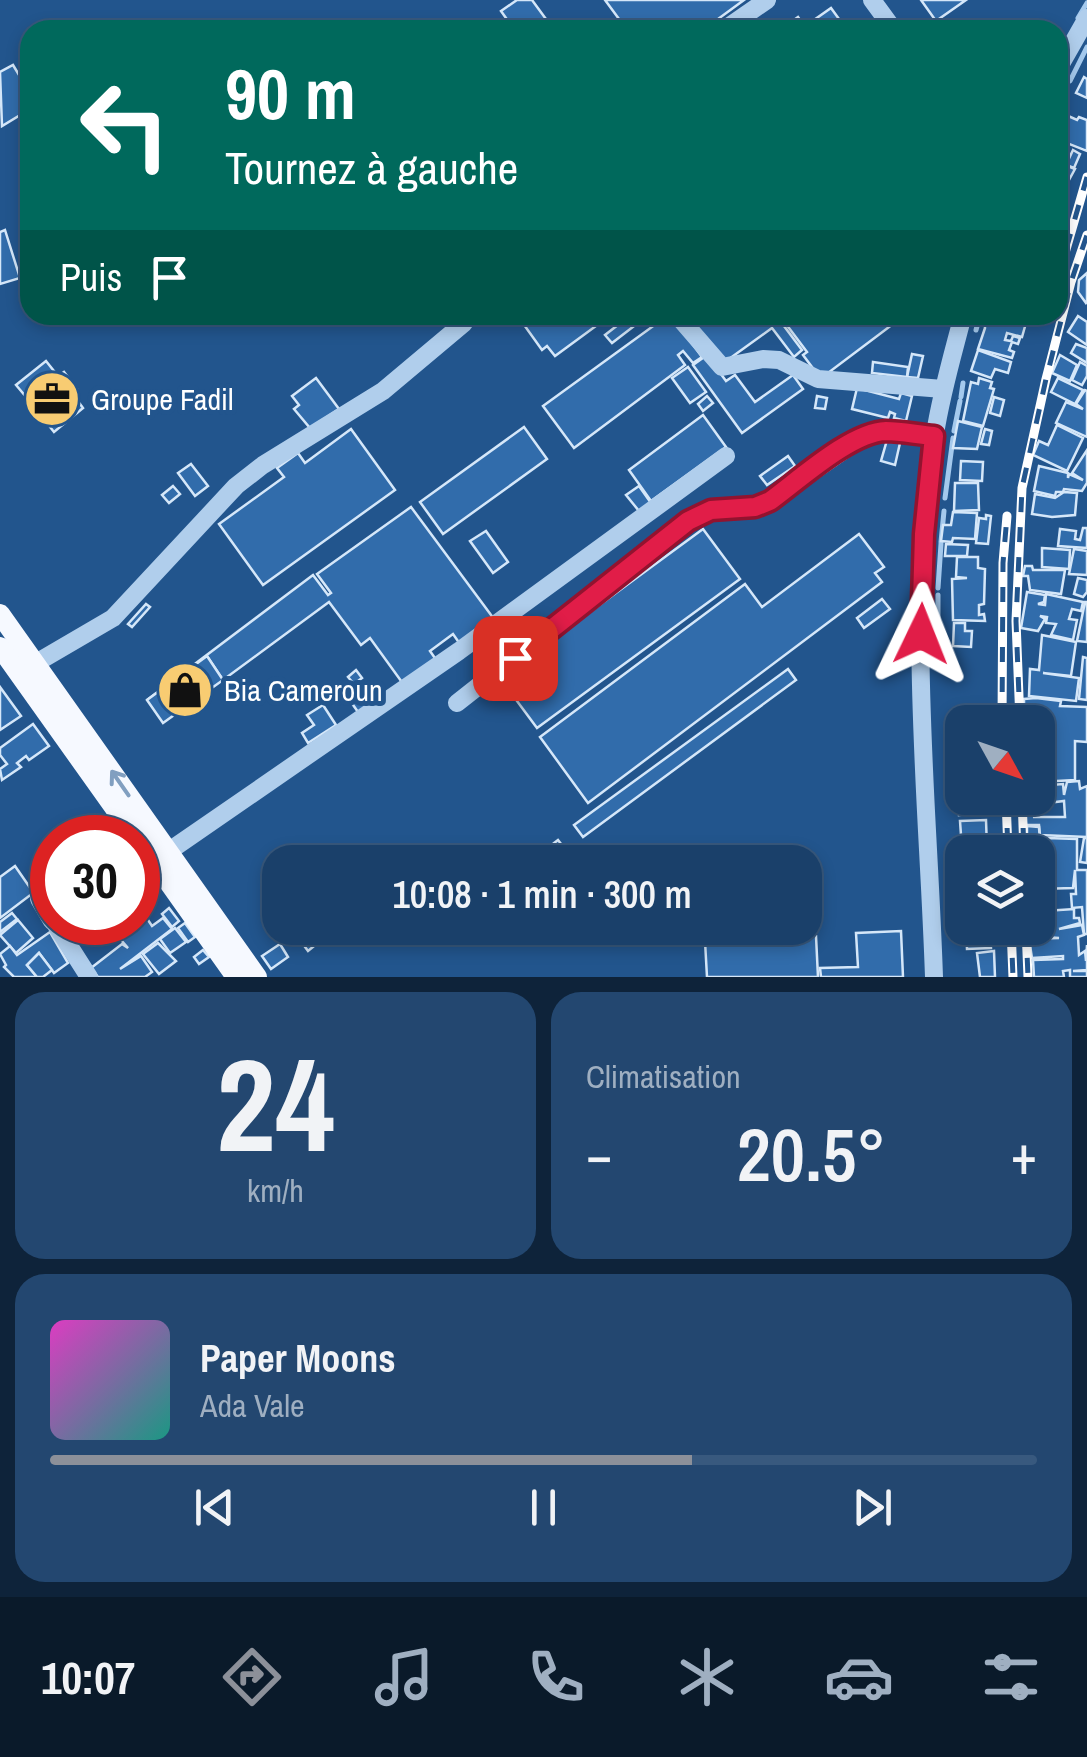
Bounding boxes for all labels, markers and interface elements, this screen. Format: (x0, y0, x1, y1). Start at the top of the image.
text: 90 m (225, 47, 356, 141)
icon: left (60, 60, 190, 190)
text: Tournez à gauche (225, 137, 518, 198)
icon: arrive (142, 250, 197, 305)
text: Puis (60, 252, 122, 303)
office icon: Groupe Fadil (22, 369, 82, 429)
place label: Groupe Fadil (91, 379, 233, 419)
position arrow (869, 582, 973, 686)
pin (473, 616, 558, 701)
icon: arrive (488, 631, 543, 686)
shop icon: Bia Cameroun (155, 660, 215, 720)
place label: Bia Cameroun (224, 670, 383, 710)
north arrow (945, 705, 1055, 815)
map controls (945, 705, 1055, 945)
one-way arrow (110, 769, 131, 797)
speed limit sign: 30 (30, 815, 160, 945)
button: layers (945, 835, 1055, 945)
text: 10:08 · 1 min · 300 m (392, 869, 692, 920)
text: 24 (216, 1016, 335, 1192)
text: Climatisation (586, 1055, 741, 1098)
text: 20.5° (737, 1103, 886, 1204)
text: − (586, 1117, 612, 1191)
text: + (1011, 1117, 1037, 1191)
text: km/h (247, 1169, 304, 1212)
text: Paper Moons (200, 1333, 396, 1384)
text: Ada Vale (200, 1384, 305, 1427)
icon: previous (187, 1480, 242, 1535)
icon: pause (516, 1480, 571, 1535)
icon: next (845, 1480, 900, 1535)
icon: directions (217, 1642, 287, 1712)
icon: music (369, 1642, 439, 1712)
icon: phone (521, 1642, 591, 1712)
icon: climate (672, 1642, 742, 1712)
icon: car (824, 1642, 894, 1712)
icon: filters (976, 1642, 1046, 1712)
text: 10:07 (41, 1647, 135, 1708)

